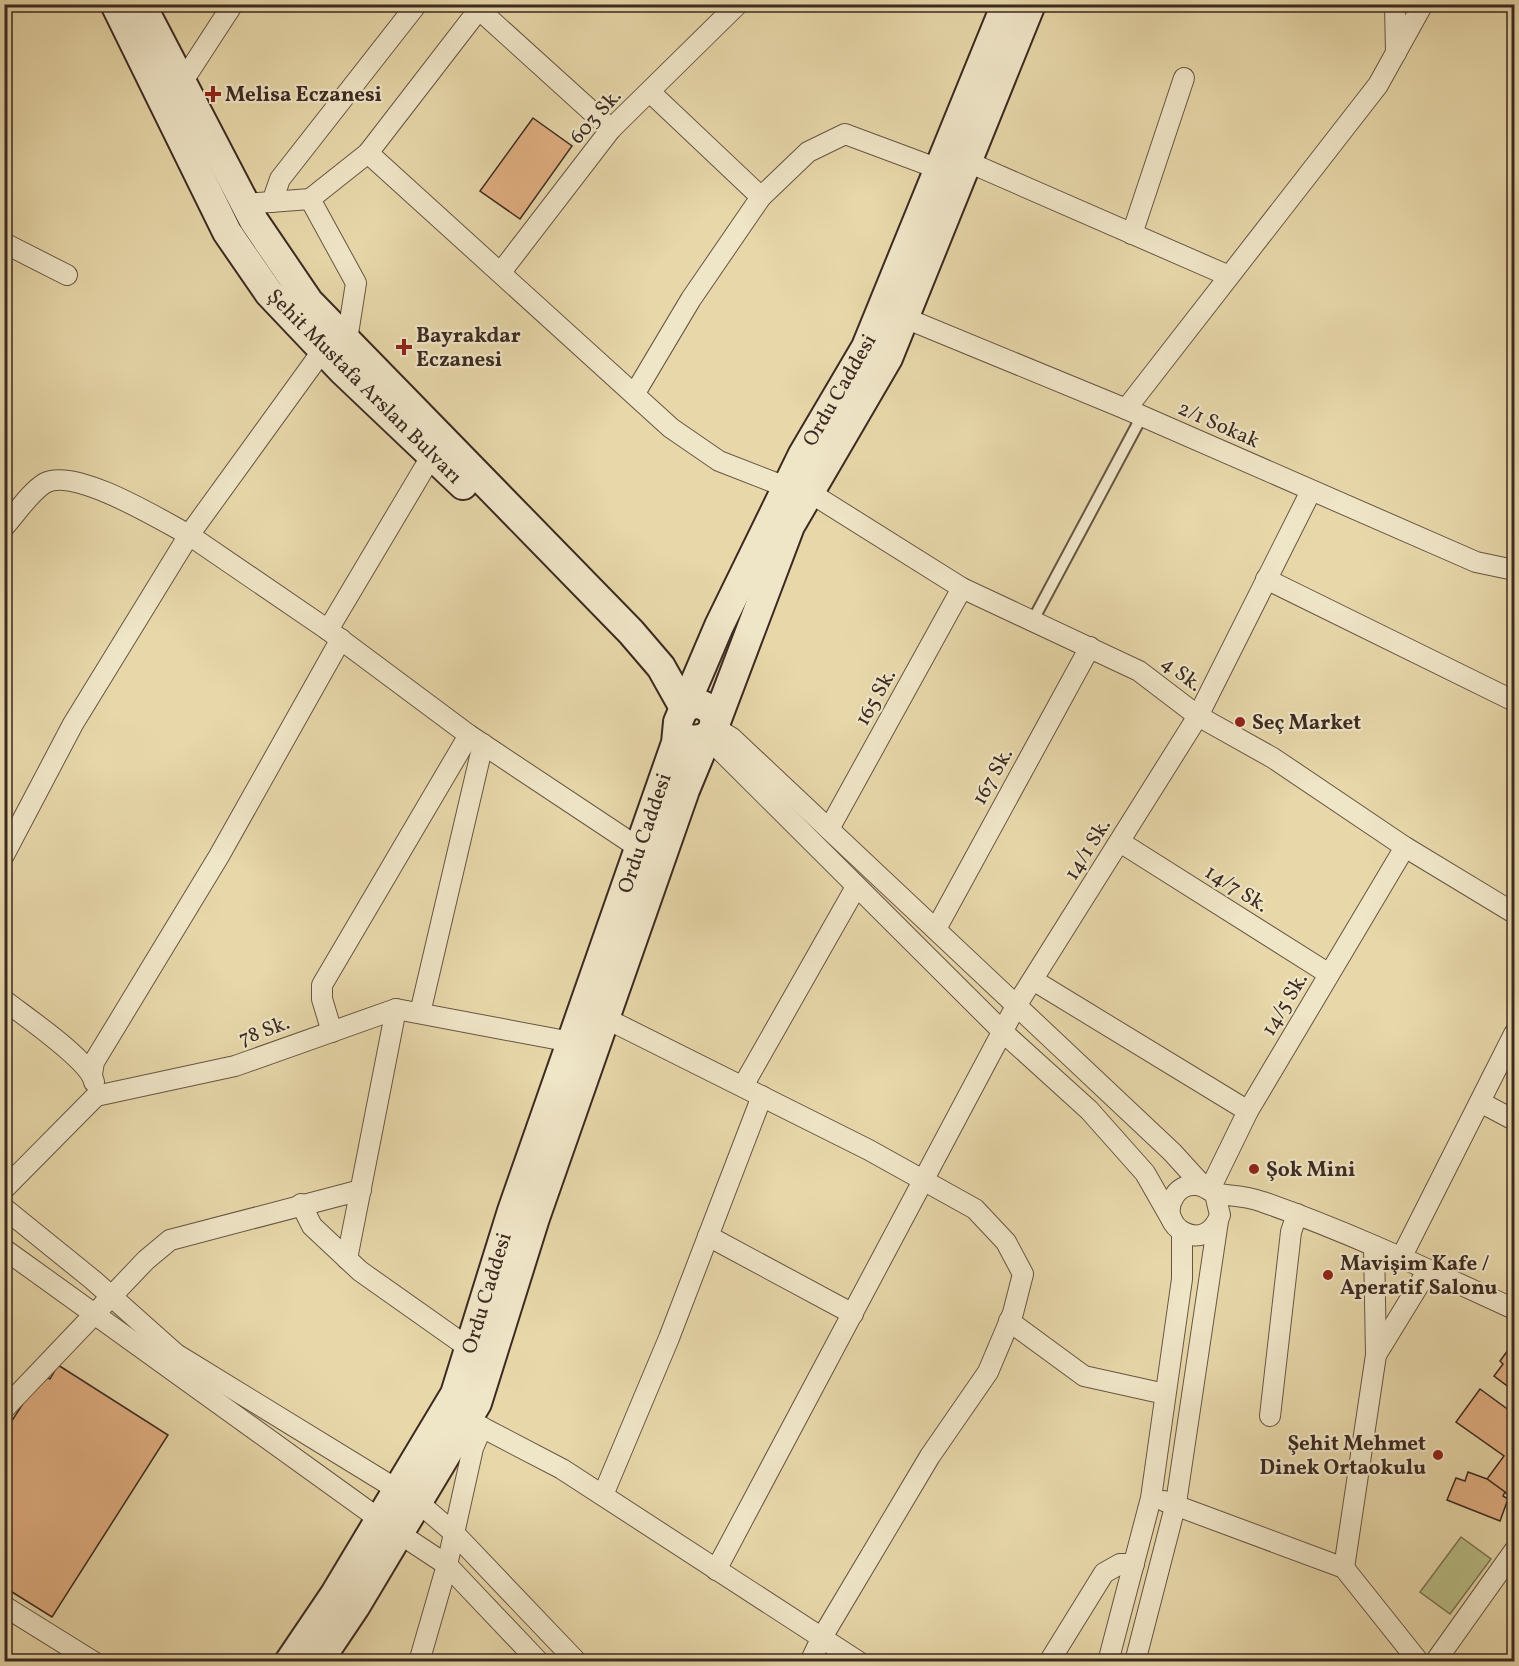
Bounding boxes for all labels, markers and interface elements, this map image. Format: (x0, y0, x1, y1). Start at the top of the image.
place label: Melisa Eczanesi (225, 81, 382, 110)
street label: 603 Sk. (563, 83, 629, 151)
marker: Melisa Eczanesi (206, 87, 220, 101)
street label: Şehit Mustafa Arslan Bulvarı (260, 283, 468, 491)
place label: Bayrakdar Eczanesi (416, 322, 521, 375)
street label: Ordu Caddesi (796, 329, 884, 452)
marker: Bayrakdar Eczanesi (397, 340, 411, 354)
street label: 2/1 Sokak (1173, 395, 1264, 456)
street label: 4 Sk. (1155, 649, 1208, 699)
street label: 165 Sk. (849, 664, 904, 731)
place label: Seç Market (1252, 709, 1361, 738)
marker: Seç Market (1233, 715, 1247, 729)
street label: 167 Sk. (966, 743, 1021, 811)
street label: Ordu Caddesi (611, 770, 680, 897)
street label: 14/1 Sk. (1058, 813, 1119, 886)
street label: 14/7 Sk. (1199, 858, 1274, 920)
street label: 14/5 Sk. (1255, 968, 1316, 1042)
street label: 78 Sk. (235, 1009, 294, 1054)
place label: Şok Mini (1266, 1156, 1356, 1185)
marker: Şok Mini (1247, 1162, 1261, 1176)
street label: Ordu Caddesi (455, 1229, 520, 1358)
place label: Mavişim Kafe / Aperatif Salonu (1340, 1250, 1497, 1303)
marker: Mavişim Kafe / Aperatif Salonu (1321, 1268, 1335, 1282)
place label: Şehit Mehmet Dinek Ortaokulu (1260, 1430, 1426, 1483)
marker: Şehit Mehmet Dinek Ortaokulu (1431, 1448, 1445, 1462)

